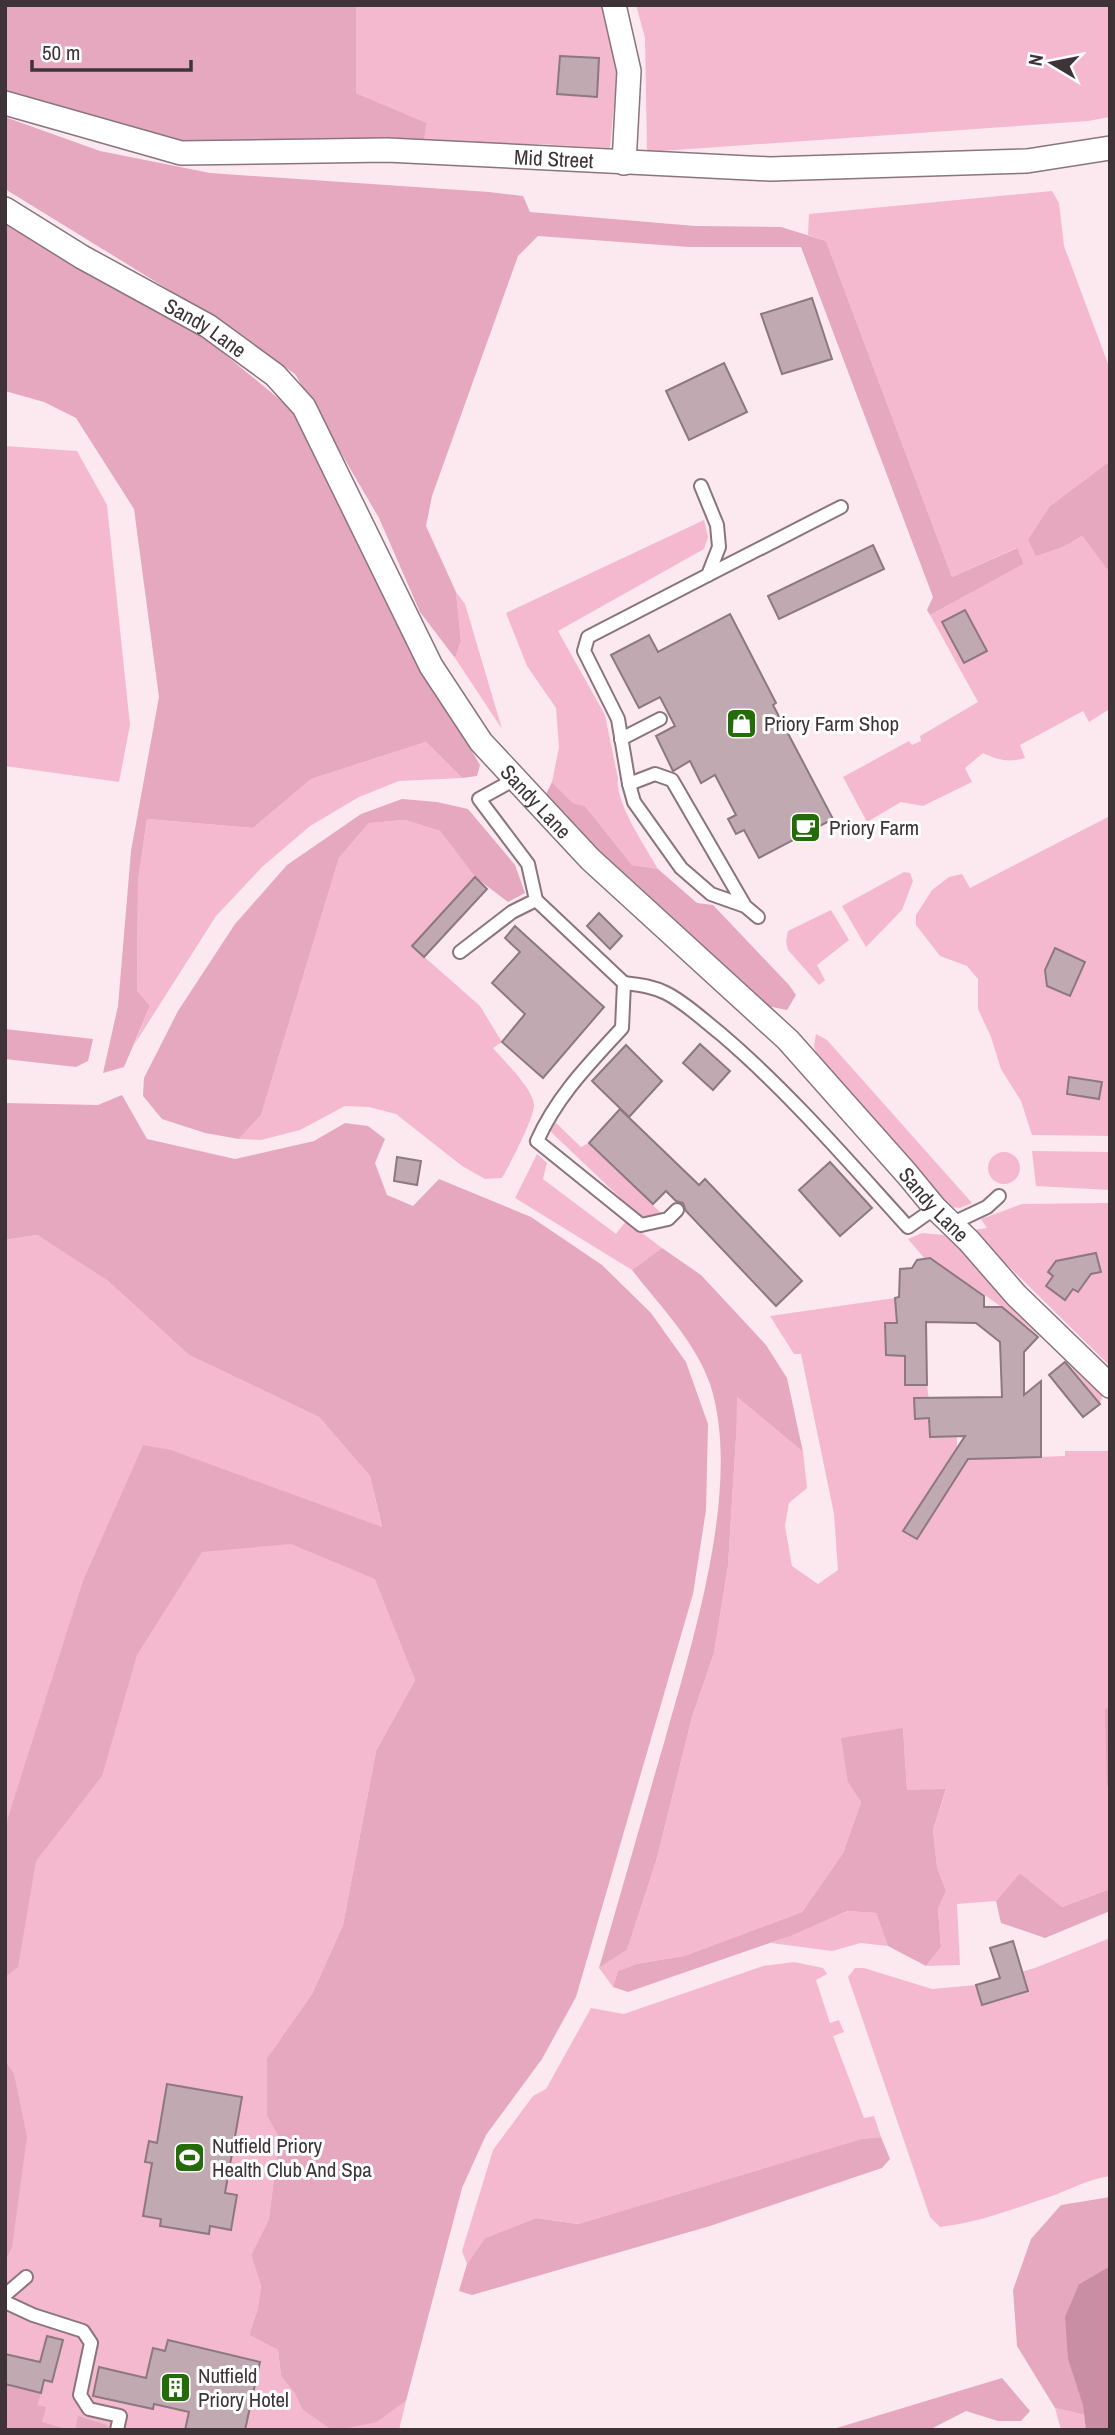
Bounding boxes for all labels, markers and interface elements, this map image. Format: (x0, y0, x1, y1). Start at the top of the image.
scale bar (32, 28, 191, 72)
north arrow (1017, 28, 1087, 98)
text: 50 m (42, 38, 80, 67)
text: N (1021, 52, 1049, 68)
street label: Mid Street (513, 142, 594, 175)
street label: Sandy Lane (159, 291, 253, 364)
shop icon: Priory Farm Shop (724, 706, 758, 740)
place label: Priory Farm Shop (764, 709, 899, 738)
street label: Sandy Lane (494, 758, 578, 845)
cafe icon: Priory Farm (789, 810, 823, 844)
place label: Priory Farm (829, 813, 919, 842)
street label: Sandy Lane (892, 1161, 976, 1248)
place label: Nutfield Priory Health Club And Spa (212, 2131, 372, 2184)
sports icon: Nutfield Priory Health Club And Spa (172, 2140, 206, 2174)
place label: Nutfield Priory Hotel (198, 2361, 289, 2414)
building icon: Nutfield Priory Hotel (158, 2370, 192, 2404)

